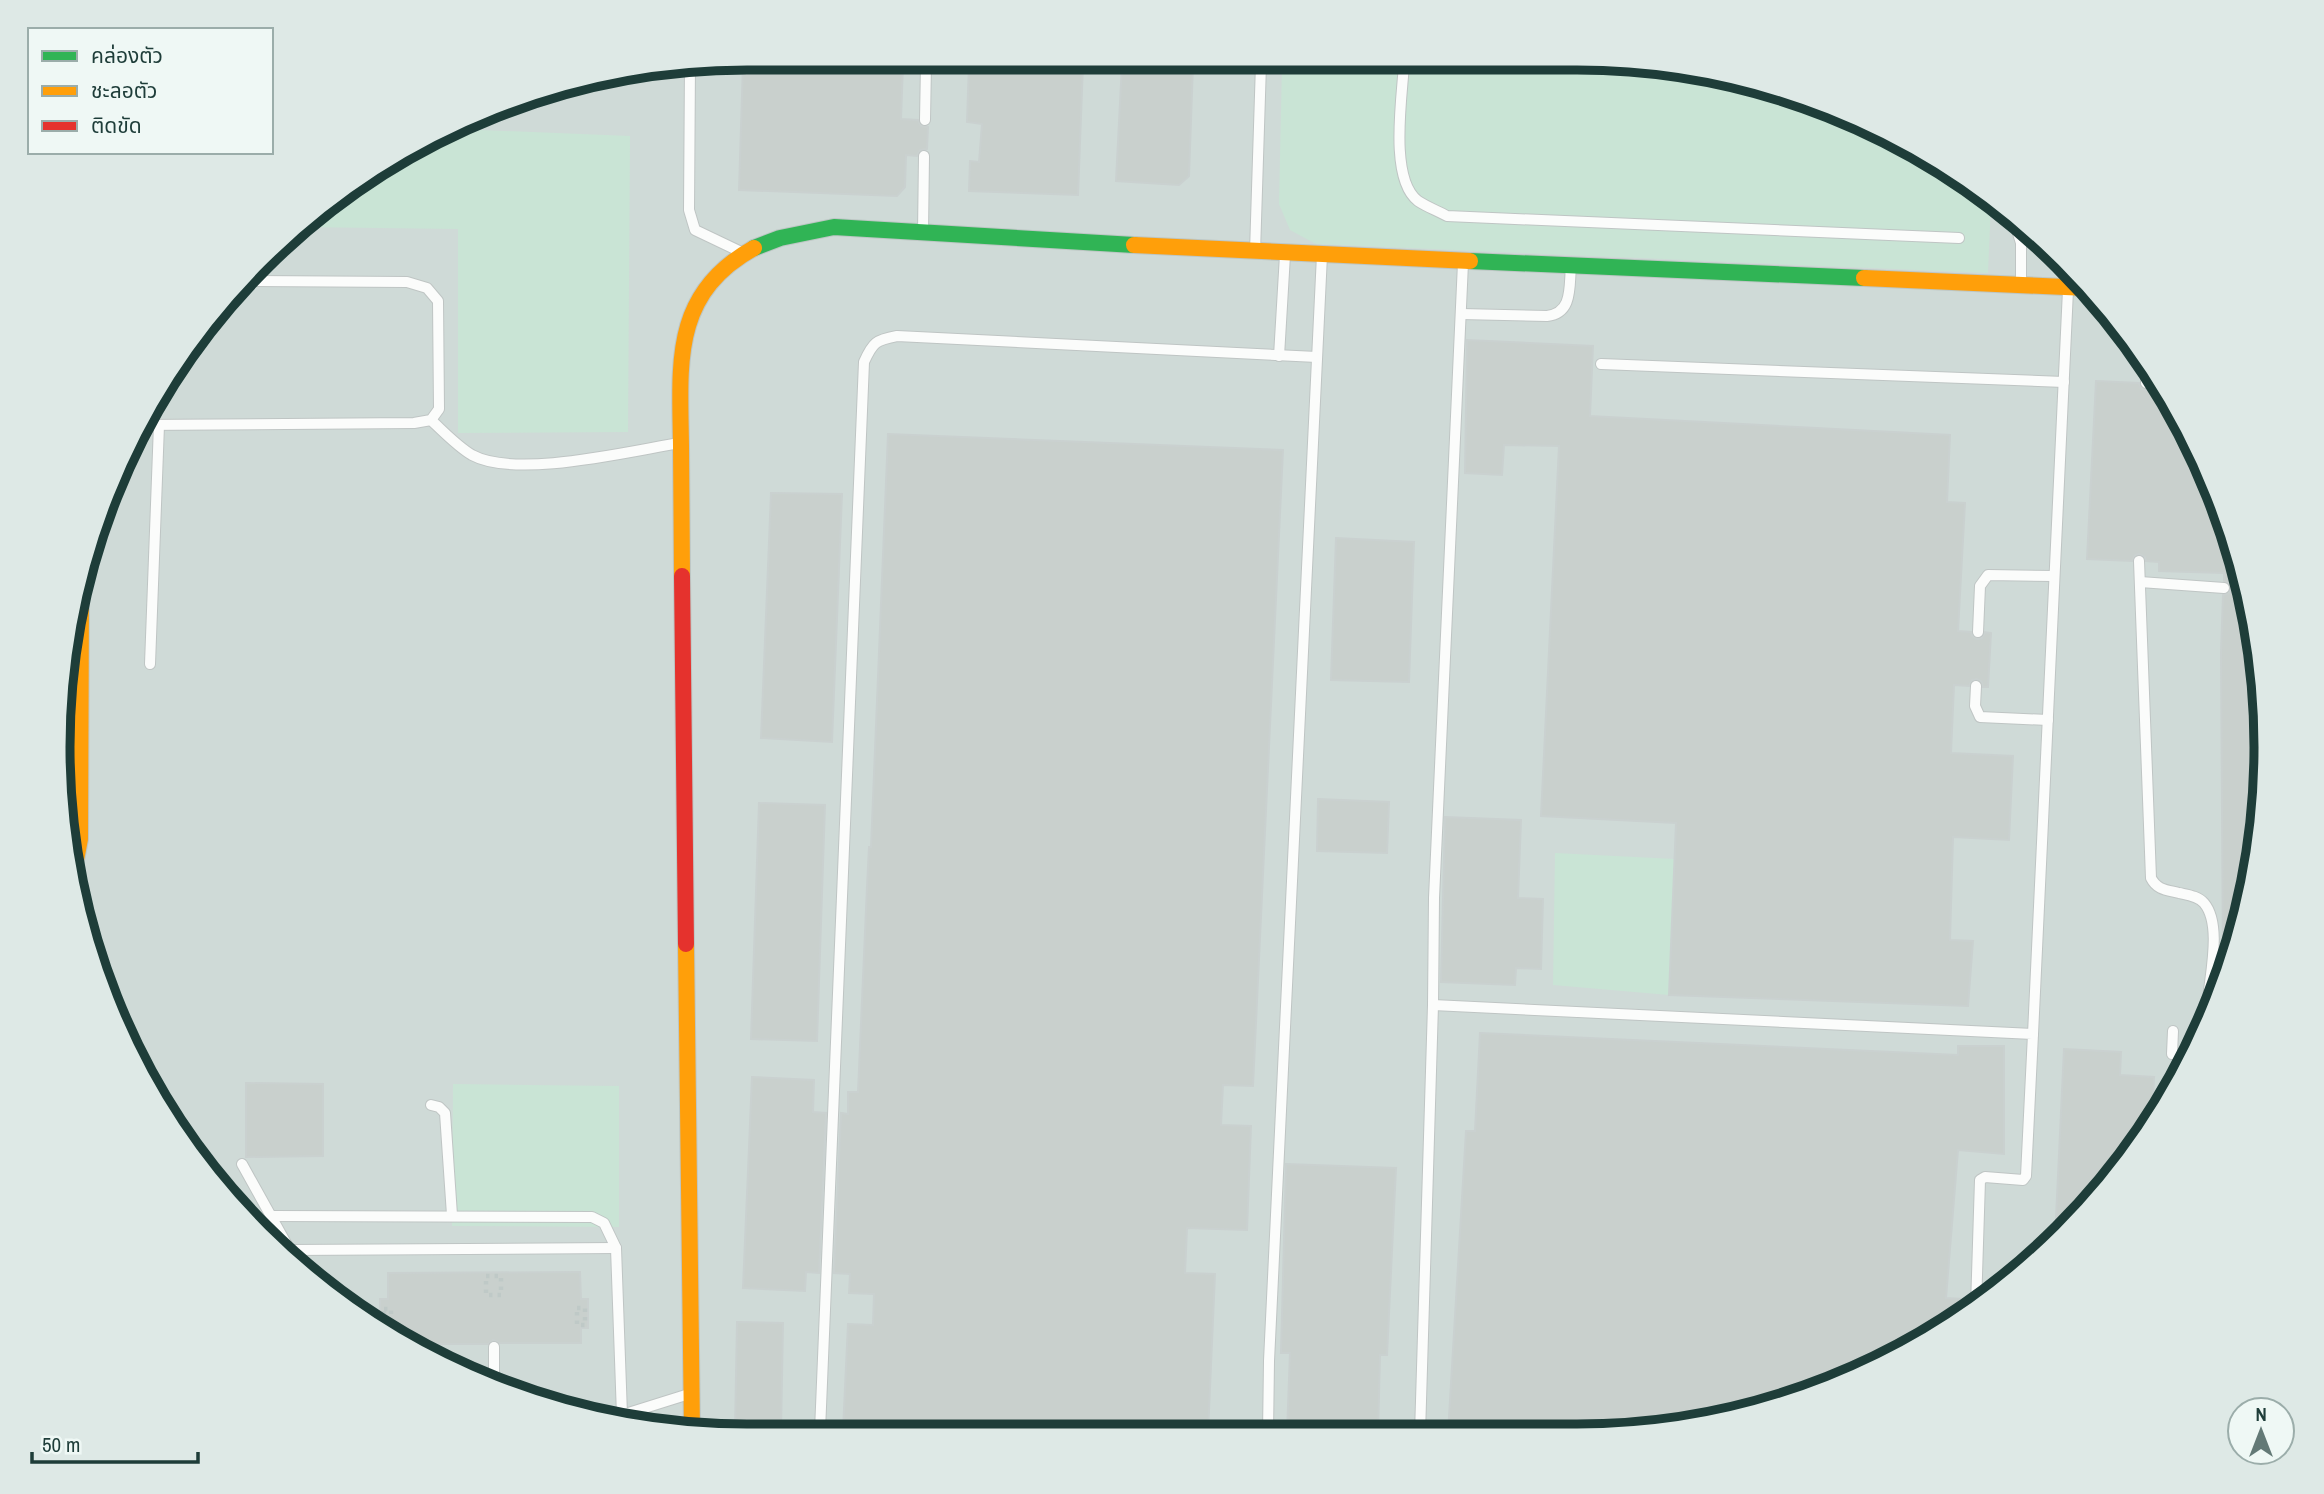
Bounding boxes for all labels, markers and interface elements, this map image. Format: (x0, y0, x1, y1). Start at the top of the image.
legend (28, 28, 273, 154)
text: คล่องตัว (91, 41, 163, 70)
text: ชะลอตัว (91, 76, 157, 105)
text: ติดขัด (91, 111, 142, 140)
north arrow (2226, 1396, 2296, 1466)
text: N (2255, 1401, 2267, 1427)
scale bar (32, 1420, 198, 1464)
text: 50 m (42, 1430, 80, 1459)

